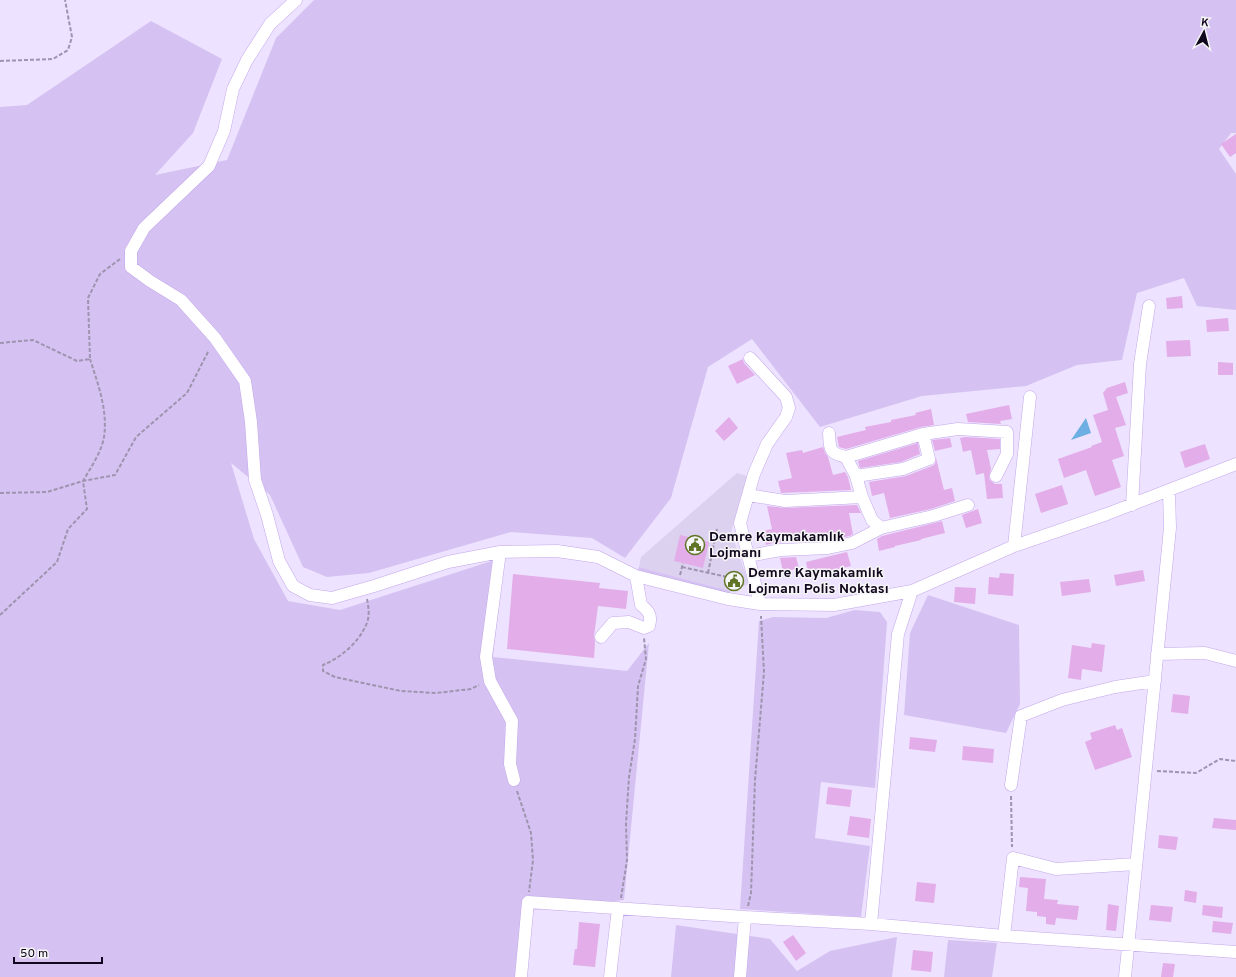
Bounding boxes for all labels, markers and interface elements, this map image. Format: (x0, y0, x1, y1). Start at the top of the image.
north arrow (1184, 12, 1224, 52)
text: K (1200, 16, 1210, 31)
place label: Demre Kaymakamlık Lojmanı (709, 529, 845, 562)
public building icon: Demre Kaymakamlık Lojmanı (684, 534, 706, 556)
place label: Demre Kaymakamlık Lojmanı Polis Noktası (748, 565, 889, 598)
public building icon: Demre Kaymakamlık Lojmanı Polis Noktası (723, 570, 745, 592)
scale bar (14, 939, 102, 965)
text: 50 m (20, 946, 48, 962)

